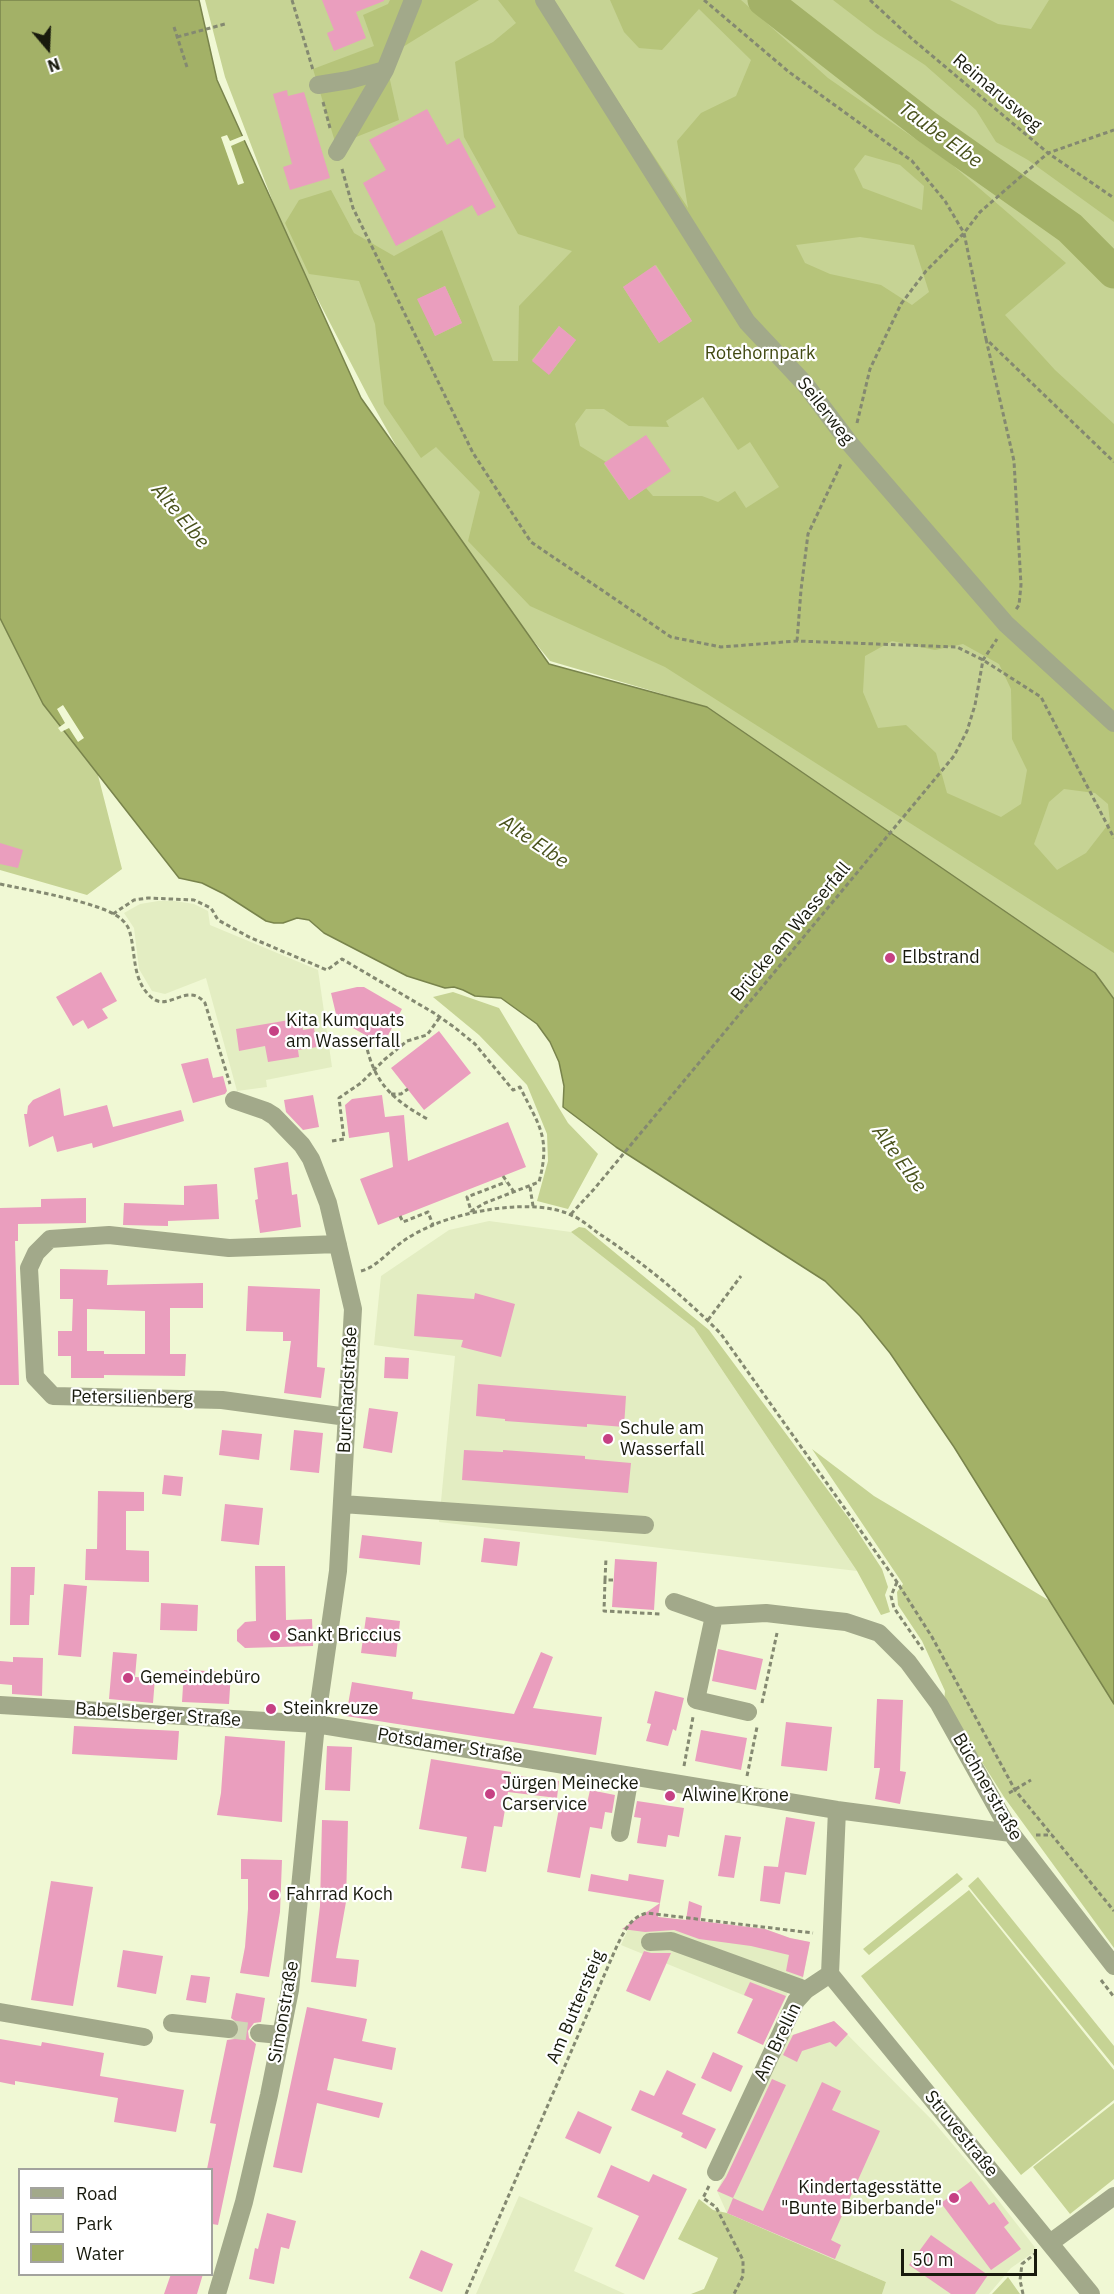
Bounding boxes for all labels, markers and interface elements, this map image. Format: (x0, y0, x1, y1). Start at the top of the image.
north arrow (18, 18, 78, 78)
street label: Reimarusweg (948, 50, 1046, 136)
text: N (45, 54, 63, 76)
water label: Taube Elbe (894, 97, 986, 173)
park label: Rotehornpark (705, 343, 815, 365)
street label: Seilerweg (792, 373, 858, 449)
water label: Alte Elbe (146, 479, 214, 553)
water label: Alte Elbe (495, 810, 573, 874)
street label: Brücke am Wasserfall (726, 858, 856, 1006)
place label: Elbstrand (902, 947, 980, 969)
marker: Elbstrand (883, 951, 897, 965)
place label: Kita Kumquats am Wasserfall (286, 1010, 405, 1052)
marker: Kita Kumquats am Wasserfall (267, 1024, 281, 1038)
water label: Alte Elbe (867, 1121, 931, 1197)
street label: Burchardstraße (334, 1326, 362, 1454)
street label: Petersilienberg (71, 1386, 193, 1410)
place label: Schule am Wasserfall (620, 1418, 705, 1460)
marker: Schule am Wasserfall (601, 1432, 615, 1446)
place label: Sankt Briccius (287, 1625, 402, 1647)
marker: Sankt Briccius (268, 1629, 282, 1643)
place label: Gemeindebüro (140, 1667, 260, 1689)
marker: Gemeindebüro (121, 1671, 135, 1685)
street label: Babelsberger Straße (74, 1698, 242, 1732)
place label: Steinkreuze (283, 1698, 378, 1720)
marker: Steinkreuze (264, 1702, 278, 1716)
street label: Potsdamer Straße (376, 1724, 524, 1768)
street label: Büchnerstraße (948, 1729, 1026, 1845)
place label: Jürgen Meinecke Carservice (502, 1773, 639, 1816)
place label: Alwine Krone (682, 1785, 789, 1807)
marker: Jürgen Meinecke Carservice (483, 1787, 497, 1801)
marker: Alwine Krone (663, 1789, 677, 1803)
place label: Fahrrad Koch (286, 1884, 393, 1906)
marker: Fahrrad Koch (267, 1888, 281, 1902)
street label: Am Buttersteig (542, 1947, 610, 2067)
street label: Simonstraße (264, 1959, 304, 2065)
street label: Am Brellin (750, 1999, 806, 2085)
street label: Struvestraße (920, 2087, 1002, 2181)
legend (18, 2168, 213, 2276)
place label: Kindertagesstätte "Bunte Biberbande" (781, 2177, 942, 2220)
text: Road (76, 2182, 117, 2205)
marker: Kindertagesstätte "Bunte Biberbande" (947, 2191, 961, 2205)
text: Park (76, 2212, 112, 2235)
scale bar (904, 2237, 1040, 2275)
text: Water (76, 2242, 124, 2265)
text: 50 m (912, 2248, 954, 2271)

